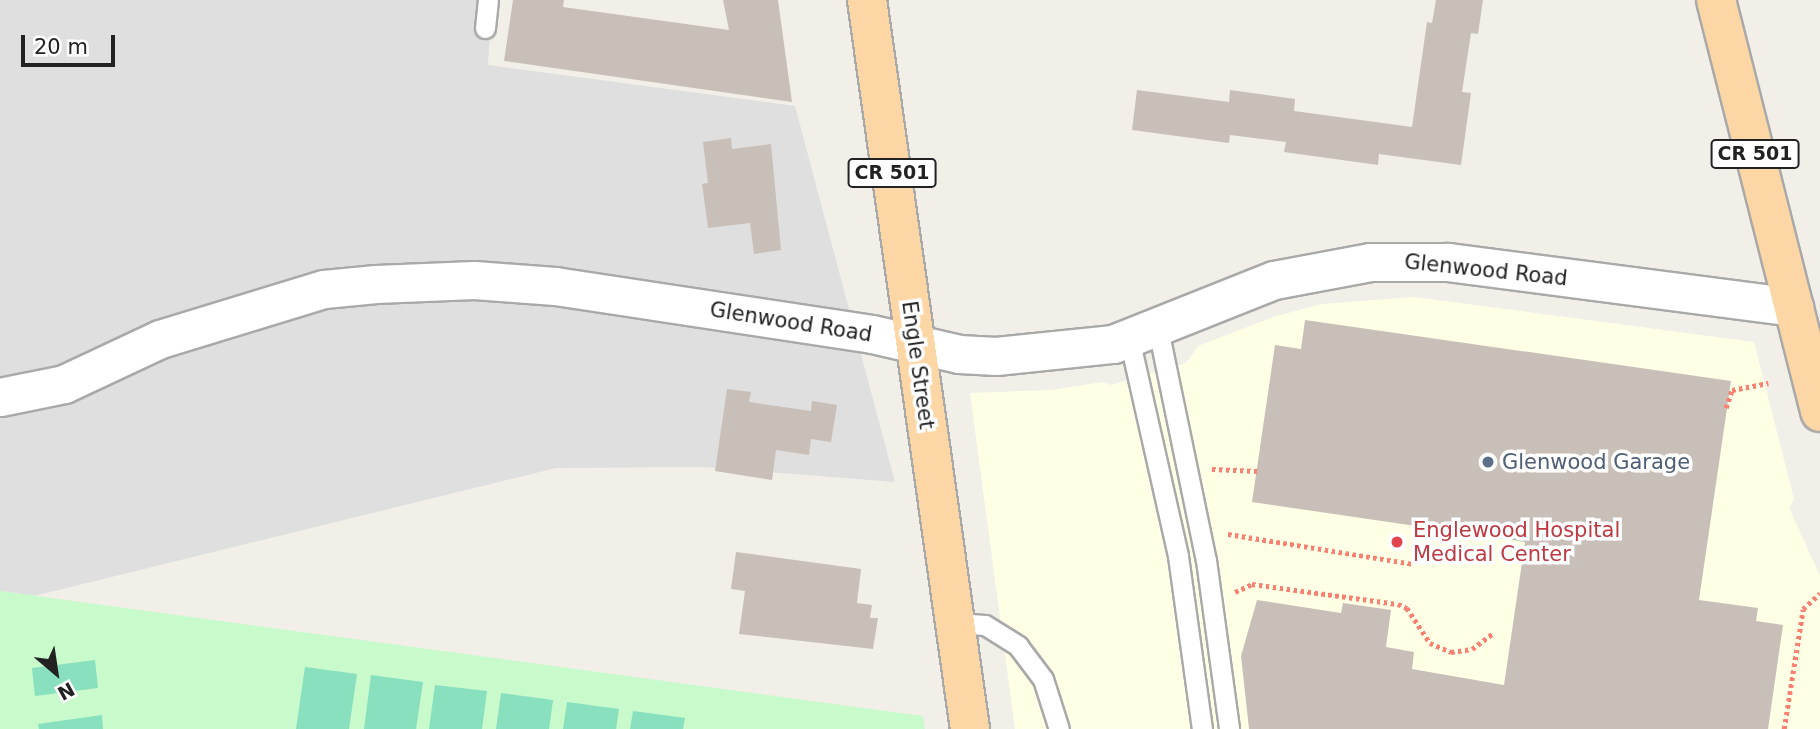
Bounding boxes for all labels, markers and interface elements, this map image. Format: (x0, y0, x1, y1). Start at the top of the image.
scale bar (24, 21, 119, 65)
text: 20 m (34, 35, 88, 59)
road number: CR 501 (1710, 138, 1800, 170)
road number: CR 501 (846, 158, 938, 188)
street label: Glenwood Road (1403, 249, 1569, 291)
street label: Glenwood Road (708, 297, 874, 347)
street label: Engle Street (897, 299, 939, 431)
place label: Glenwood Garage (1502, 449, 1690, 475)
marker: Glenwood Garage (1480, 454, 1496, 470)
place label: Englewood Hospital Medical Center (1413, 517, 1620, 567)
marker: Englewood Hospital Medical Center (1387, 532, 1407, 552)
north arrow (21, 638, 91, 708)
text: N (54, 678, 78, 705)

